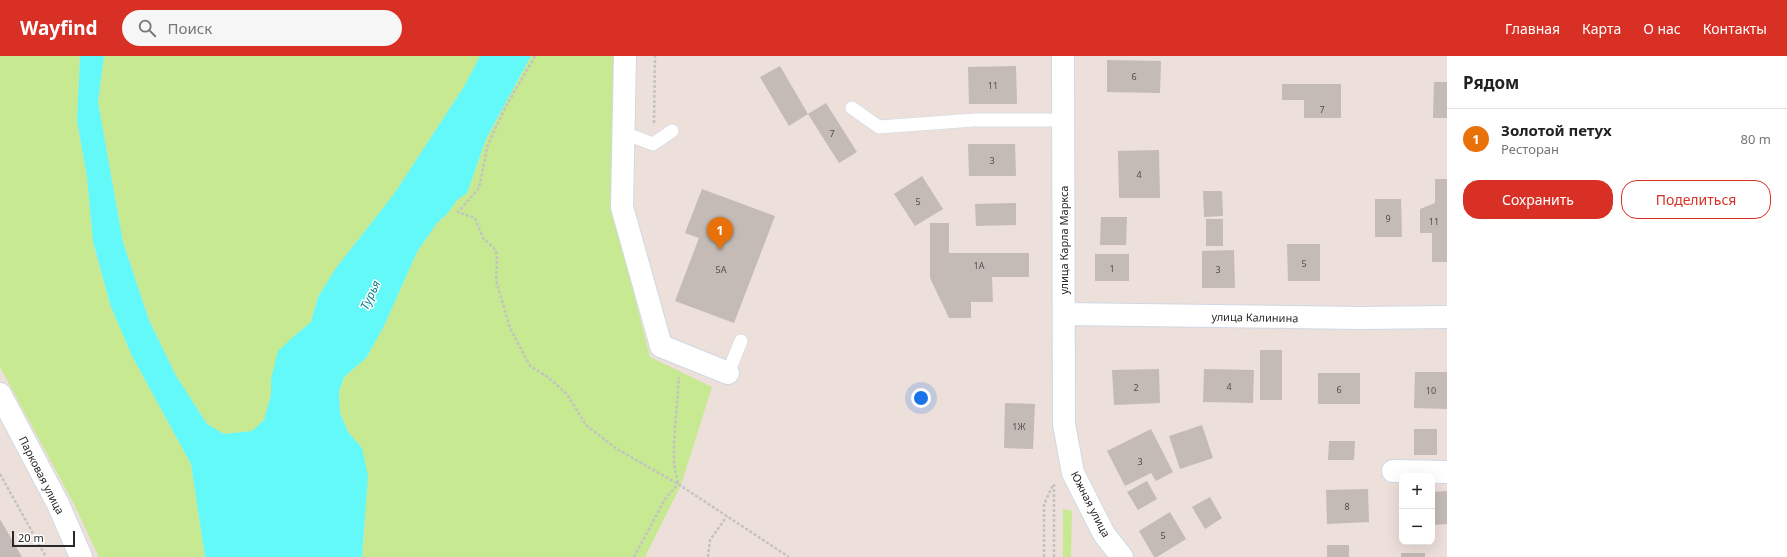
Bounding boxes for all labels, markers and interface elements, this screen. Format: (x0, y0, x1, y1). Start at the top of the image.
search box (122, 10, 402, 46)
text: Wayfind (20, 15, 98, 41)
icon: search (136, 17, 158, 39)
text: Поиск (168, 18, 212, 38)
text: Главная (1505, 19, 1560, 38)
text: Карта (1582, 19, 1621, 38)
text: О нас (1643, 19, 1681, 38)
text: Контакты (1703, 19, 1767, 38)
house number: 6 (1131, 70, 1137, 83)
text: Рядом (1463, 71, 1519, 94)
house number: 11 (988, 79, 998, 92)
house number: 7 (1319, 103, 1325, 116)
text: Золотой петух (1501, 120, 1612, 140)
house number: 7 (829, 127, 835, 140)
text: 1 (1472, 130, 1480, 148)
text: 80 m (1741, 130, 1771, 148)
text: Ресторан (1501, 140, 1559, 158)
house number: 3 (989, 154, 995, 167)
house number: 4 (1136, 168, 1142, 181)
button: Сохранить (1463, 180, 1613, 219)
button: Поделиться (1621, 180, 1771, 219)
street label: улица Карла Маркса (1056, 186, 1071, 295)
house number: 5 (915, 195, 921, 208)
house number: 9 (1385, 212, 1391, 225)
house number: 11 (1429, 215, 1439, 228)
pin: 1 (707, 217, 733, 250)
house number: 5 (1301, 257, 1307, 270)
house number: 1А (974, 259, 985, 272)
house number: 1 (1109, 262, 1115, 275)
house number: 5А (716, 263, 727, 276)
house number: 3 (1215, 263, 1221, 276)
water label: Турья (356, 277, 384, 313)
street label: улица Калинина (1212, 309, 1298, 325)
house number: 4 (1226, 380, 1232, 393)
house number: 2 (1133, 381, 1139, 394)
house number: 6 (1336, 383, 1342, 396)
house number: 10 (1426, 384, 1436, 397)
your location (911, 388, 931, 408)
house number: 1Ж (1012, 420, 1026, 433)
street label: Парковая улица (16, 433, 68, 517)
house number: 3 (1137, 455, 1143, 468)
street label: Южная улица (1068, 468, 1114, 540)
map controls (1399, 473, 1435, 545)
button: + (1399, 473, 1435, 509)
house number: 8 (1344, 500, 1350, 513)
button: − (1399, 509, 1435, 545)
scale bar (12, 529, 75, 548)
house number: 5 (1160, 529, 1166, 542)
text: 20 m (18, 530, 44, 545)

